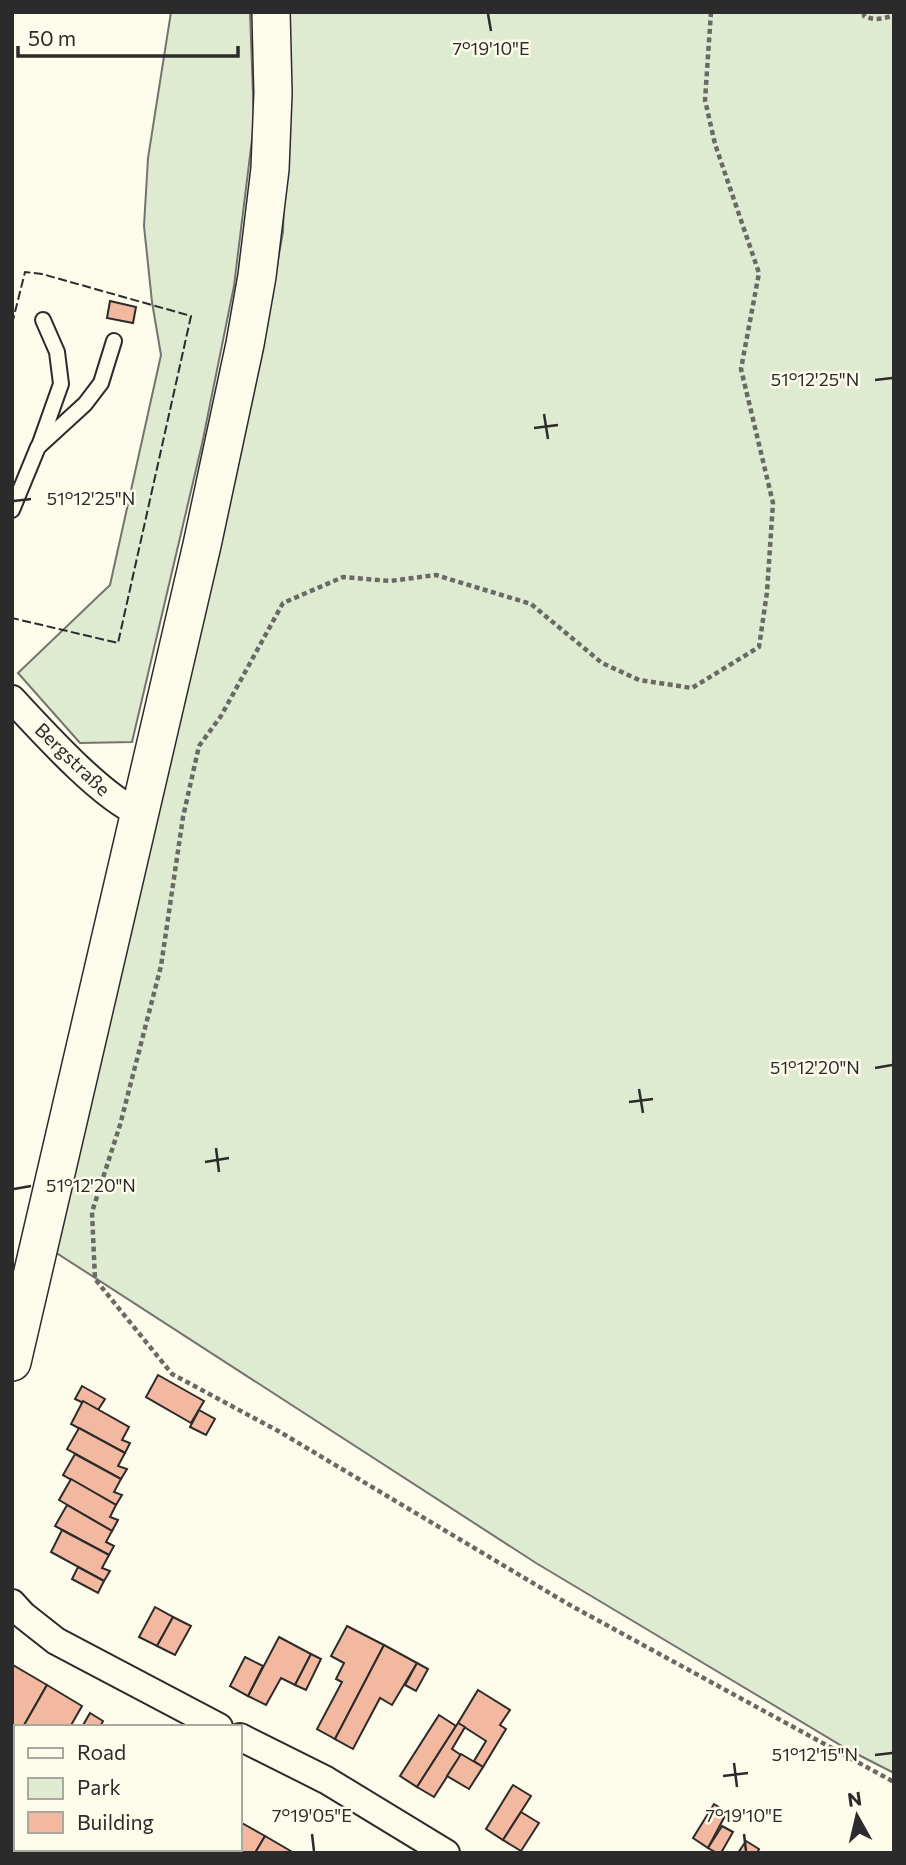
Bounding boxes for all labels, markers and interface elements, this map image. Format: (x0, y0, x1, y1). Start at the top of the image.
scale bar (18, 14, 238, 58)
text: 50 m (28, 25, 76, 50)
text: 7°19'10"E (452, 37, 530, 59)
text: 51°12'25"N (771, 368, 859, 390)
text: 51°12'25"N (47, 487, 135, 509)
street label: Bergstraße (31, 718, 115, 800)
text: 51°12'20"N (770, 1056, 860, 1078)
text: 51°12'20"N (46, 1174, 136, 1196)
legend (14, 1725, 242, 1851)
text: Road (77, 1739, 126, 1764)
text: 51°12'15"N (772, 1743, 858, 1765)
text: Park (77, 1774, 121, 1799)
north arrow (822, 1781, 892, 1851)
text: N (846, 1786, 863, 1811)
text: 7°19'05"E (272, 1804, 352, 1826)
text: 7°19'10"E (705, 1804, 783, 1826)
text: Building (77, 1809, 154, 1834)

